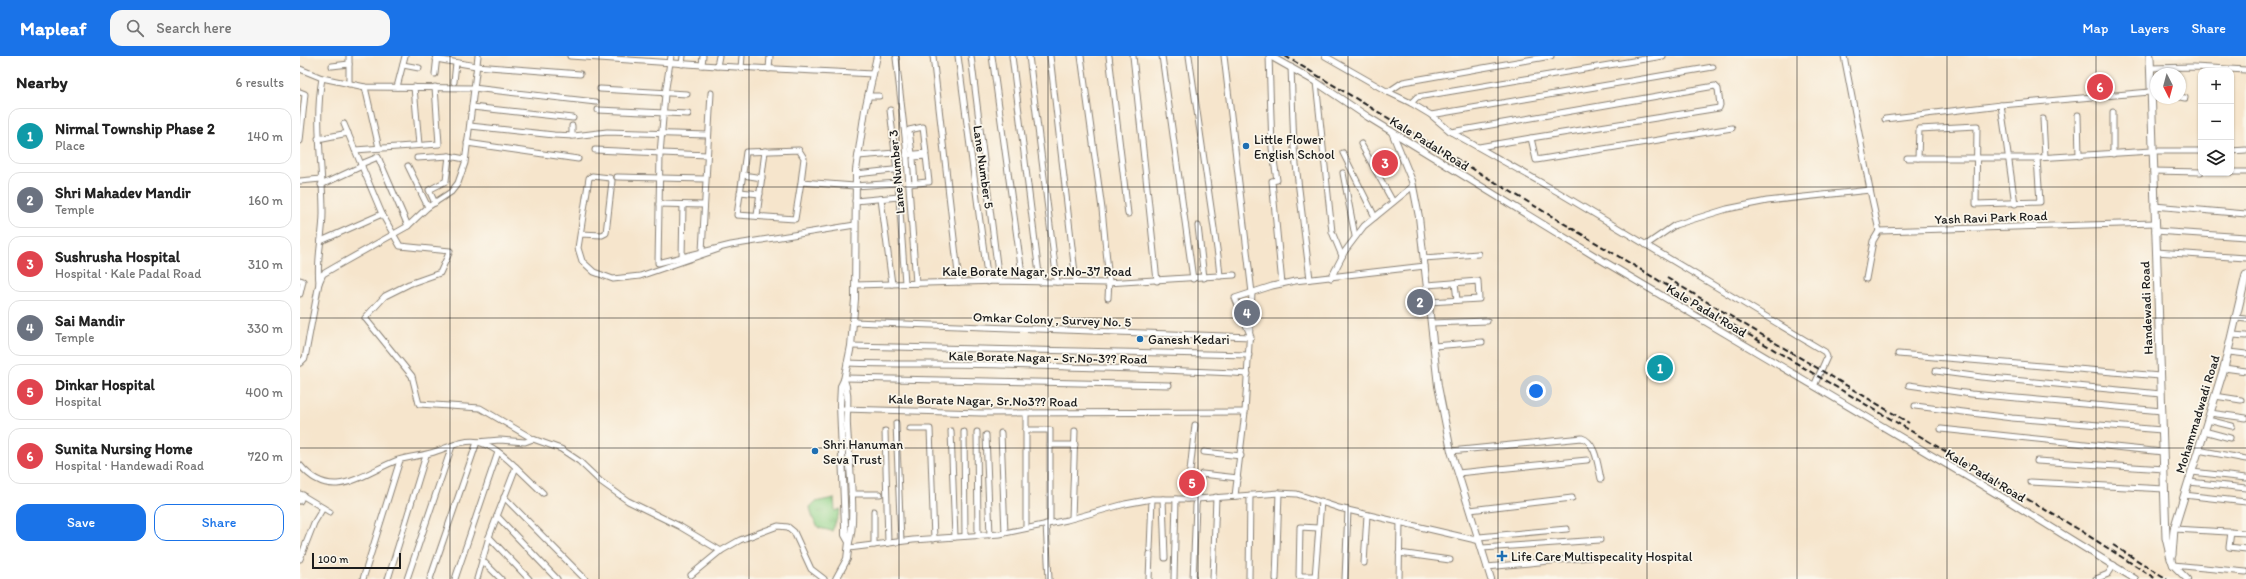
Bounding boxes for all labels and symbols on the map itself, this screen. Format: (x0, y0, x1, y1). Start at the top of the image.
north arrow (2150, 68, 2186, 104)
pin: 6 (2087, 72, 2113, 102)
street label: Kale Padal Road (1387, 113, 1472, 174)
street label: Lane Number 5 (970, 124, 997, 210)
street label: Lane Number 3 (885, 129, 908, 215)
place label: Little Flower English School (1254, 132, 1335, 162)
marker: Little Flower English School (1241, 141, 1251, 151)
pin: 3 (1372, 148, 1398, 178)
street label: Yash Ravi Park Road (1934, 208, 2048, 227)
street label: Handewadi Road (2137, 261, 2156, 355)
street label: Kale Borate Nagar, Sr.No-37 Road (942, 264, 1132, 279)
street label: Kale Padal Road (1664, 281, 1750, 340)
pin: 2 (1407, 287, 1433, 317)
pin: 4 (1234, 298, 1260, 328)
street label: Omkar Colony , Survey No. 5 (973, 309, 1132, 330)
place label: Ganesh Kedari (1148, 332, 1230, 347)
marker: Ganesh Kedari (1135, 334, 1145, 344)
street label: Kale Borate Nagar - Sr.No-3?? Road (948, 348, 1148, 367)
pin: 1 (1647, 353, 1673, 383)
street label: Mohammadwadi Road (2172, 353, 2223, 475)
your location (1526, 381, 1546, 401)
street label: Kale Borate Nagar, Sr.No3?? Road (888, 391, 1078, 410)
place label: Shri Hanuman Seva Trust (823, 437, 903, 467)
marker: Shri Hanuman Seva Trust (810, 446, 820, 456)
street label: Kale Padal Road (1943, 446, 2029, 505)
pin: 5 (1179, 468, 1205, 498)
place label: Life Care Multispecality Hospital (1511, 549, 1693, 564)
marker: Life Care Multispecality Hospital (1496, 550, 1508, 562)
scale bar (312, 551, 401, 570)

